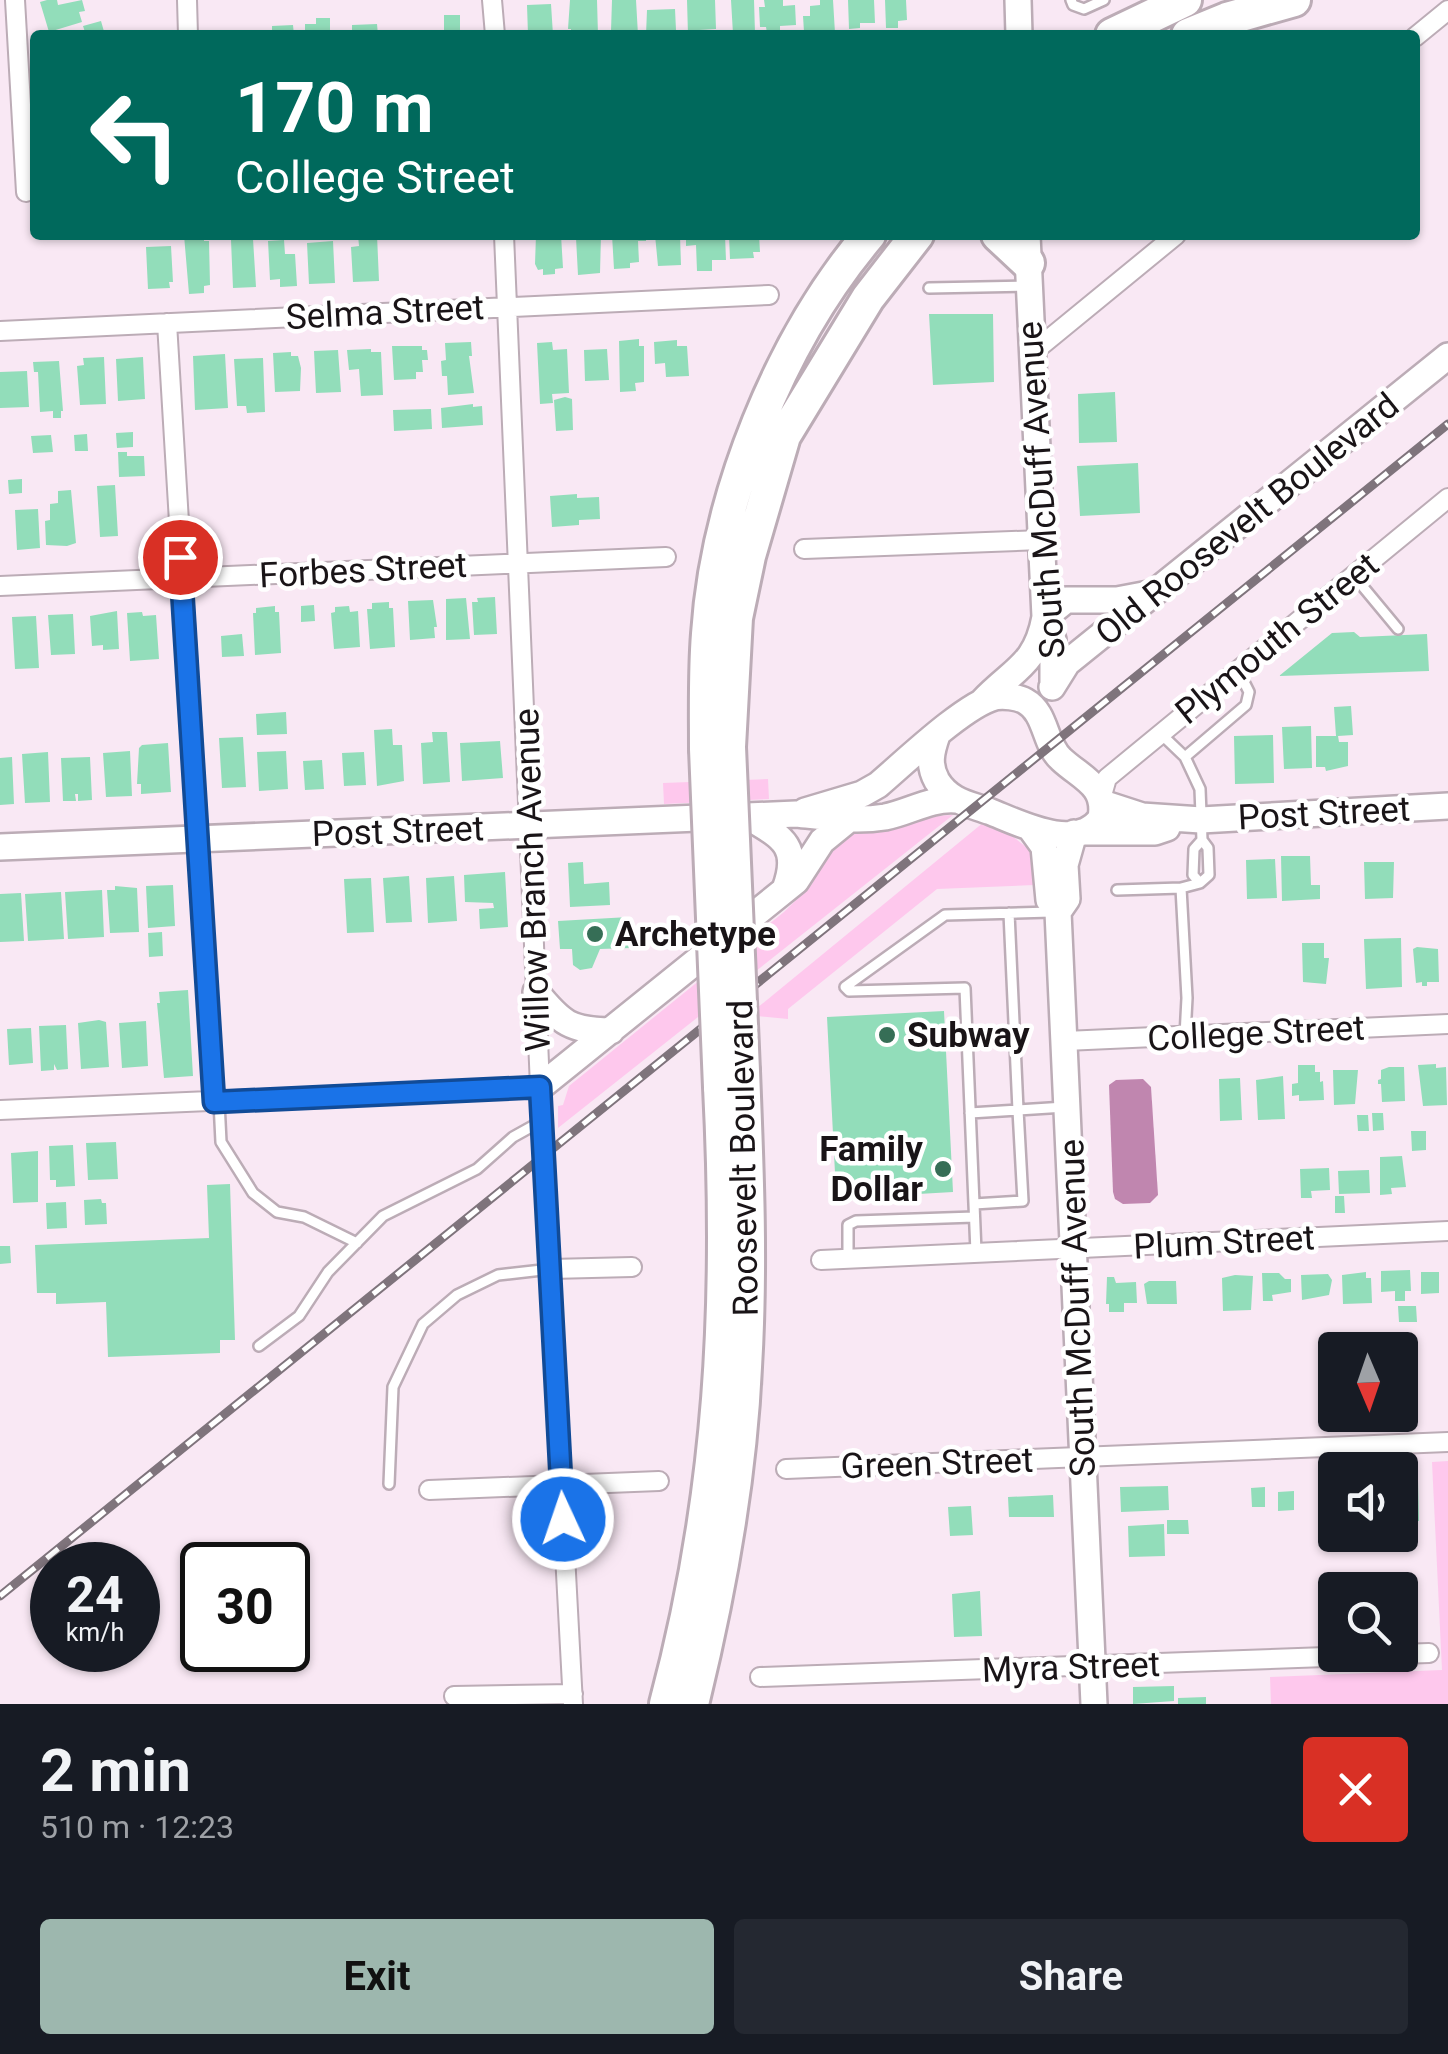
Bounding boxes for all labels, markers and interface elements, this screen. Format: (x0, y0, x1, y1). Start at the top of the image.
text: 170 m (235, 67, 434, 149)
icon: left (70, 70, 200, 200)
text: College Street (235, 151, 515, 204)
street label: Selma Street (285, 287, 485, 338)
street label: South McDuff Avenue (1009, 320, 1074, 660)
street label: Old Roosevelt Boulevard (1088, 385, 1407, 654)
pin (138, 515, 223, 600)
icon: arrive (153, 530, 208, 585)
street label: Plymouth Street (1168, 544, 1387, 733)
street label: Forbes Street (258, 545, 468, 596)
street label: Willow Branch Avenue (506, 708, 559, 1052)
street label: Post Street (1237, 789, 1411, 838)
street label: Post Street (311, 808, 485, 855)
place label: Archetype (615, 914, 776, 955)
marker: Archetype (584, 923, 606, 945)
street label: Roosevelt Boulevard (720, 999, 767, 1317)
street label: College Street (1146, 1007, 1366, 1060)
place label: Subway (907, 1015, 1030, 1056)
marker: Subway (876, 1024, 898, 1046)
place label: Family Dollar (819, 1129, 923, 1210)
street label: South McDuff Avenue (1051, 1138, 1104, 1478)
marker: Family Dollar (932, 1158, 954, 1180)
street label: Plum Street (1132, 1217, 1316, 1268)
north arrow (1318, 1332, 1418, 1432)
map controls (1318, 1332, 1418, 1672)
street label: Green Street (840, 1440, 1034, 1487)
button: sound (1318, 1452, 1418, 1552)
position arrow (511, 1467, 615, 1571)
speed limit sign: 30 (180, 1542, 310, 1672)
text: 24 (66, 1566, 124, 1624)
button: search (1318, 1572, 1418, 1672)
text: km/h (66, 1618, 124, 1647)
street label: Myra Street (981, 1644, 1161, 1691)
text: 2 min (40, 1735, 191, 1806)
button: close (1303, 1737, 1408, 1842)
text: 510 m · 12:23 (40, 1808, 234, 1846)
button: Exit (40, 1919, 714, 2034)
button: Share (734, 1919, 1408, 2034)

